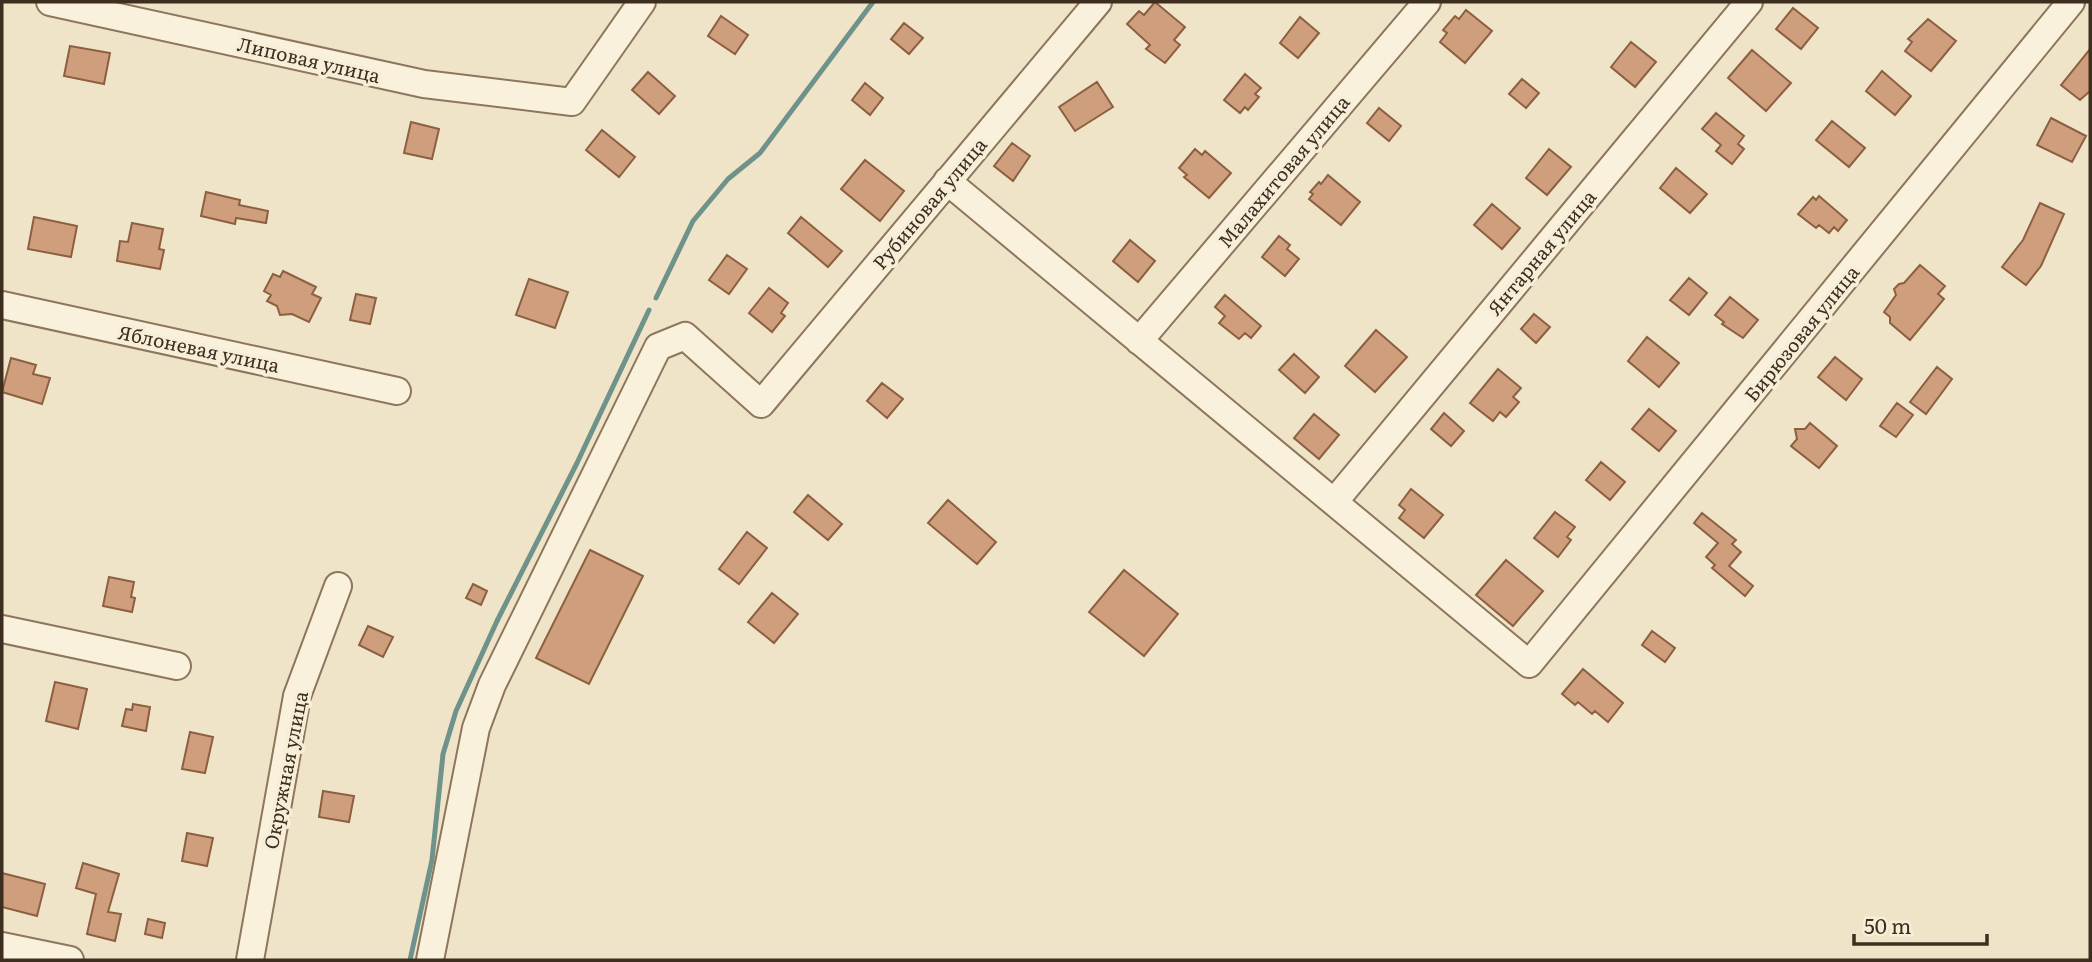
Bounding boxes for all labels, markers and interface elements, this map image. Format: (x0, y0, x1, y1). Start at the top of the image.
street label: Липовая улица (235, 29, 384, 89)
street label: Малахитовая улица (1211, 88, 1356, 253)
street label: Рубиновая улица (865, 130, 993, 275)
street label: Янтарная улица (1480, 183, 1602, 321)
street label: Бирюзовая улица (1737, 258, 1865, 407)
street label: Яблоневая улица (116, 317, 283, 379)
street label: Окружная улица (256, 688, 314, 851)
scale bar (1854, 902, 1987, 946)
text: 50 m (1864, 909, 1911, 940)

